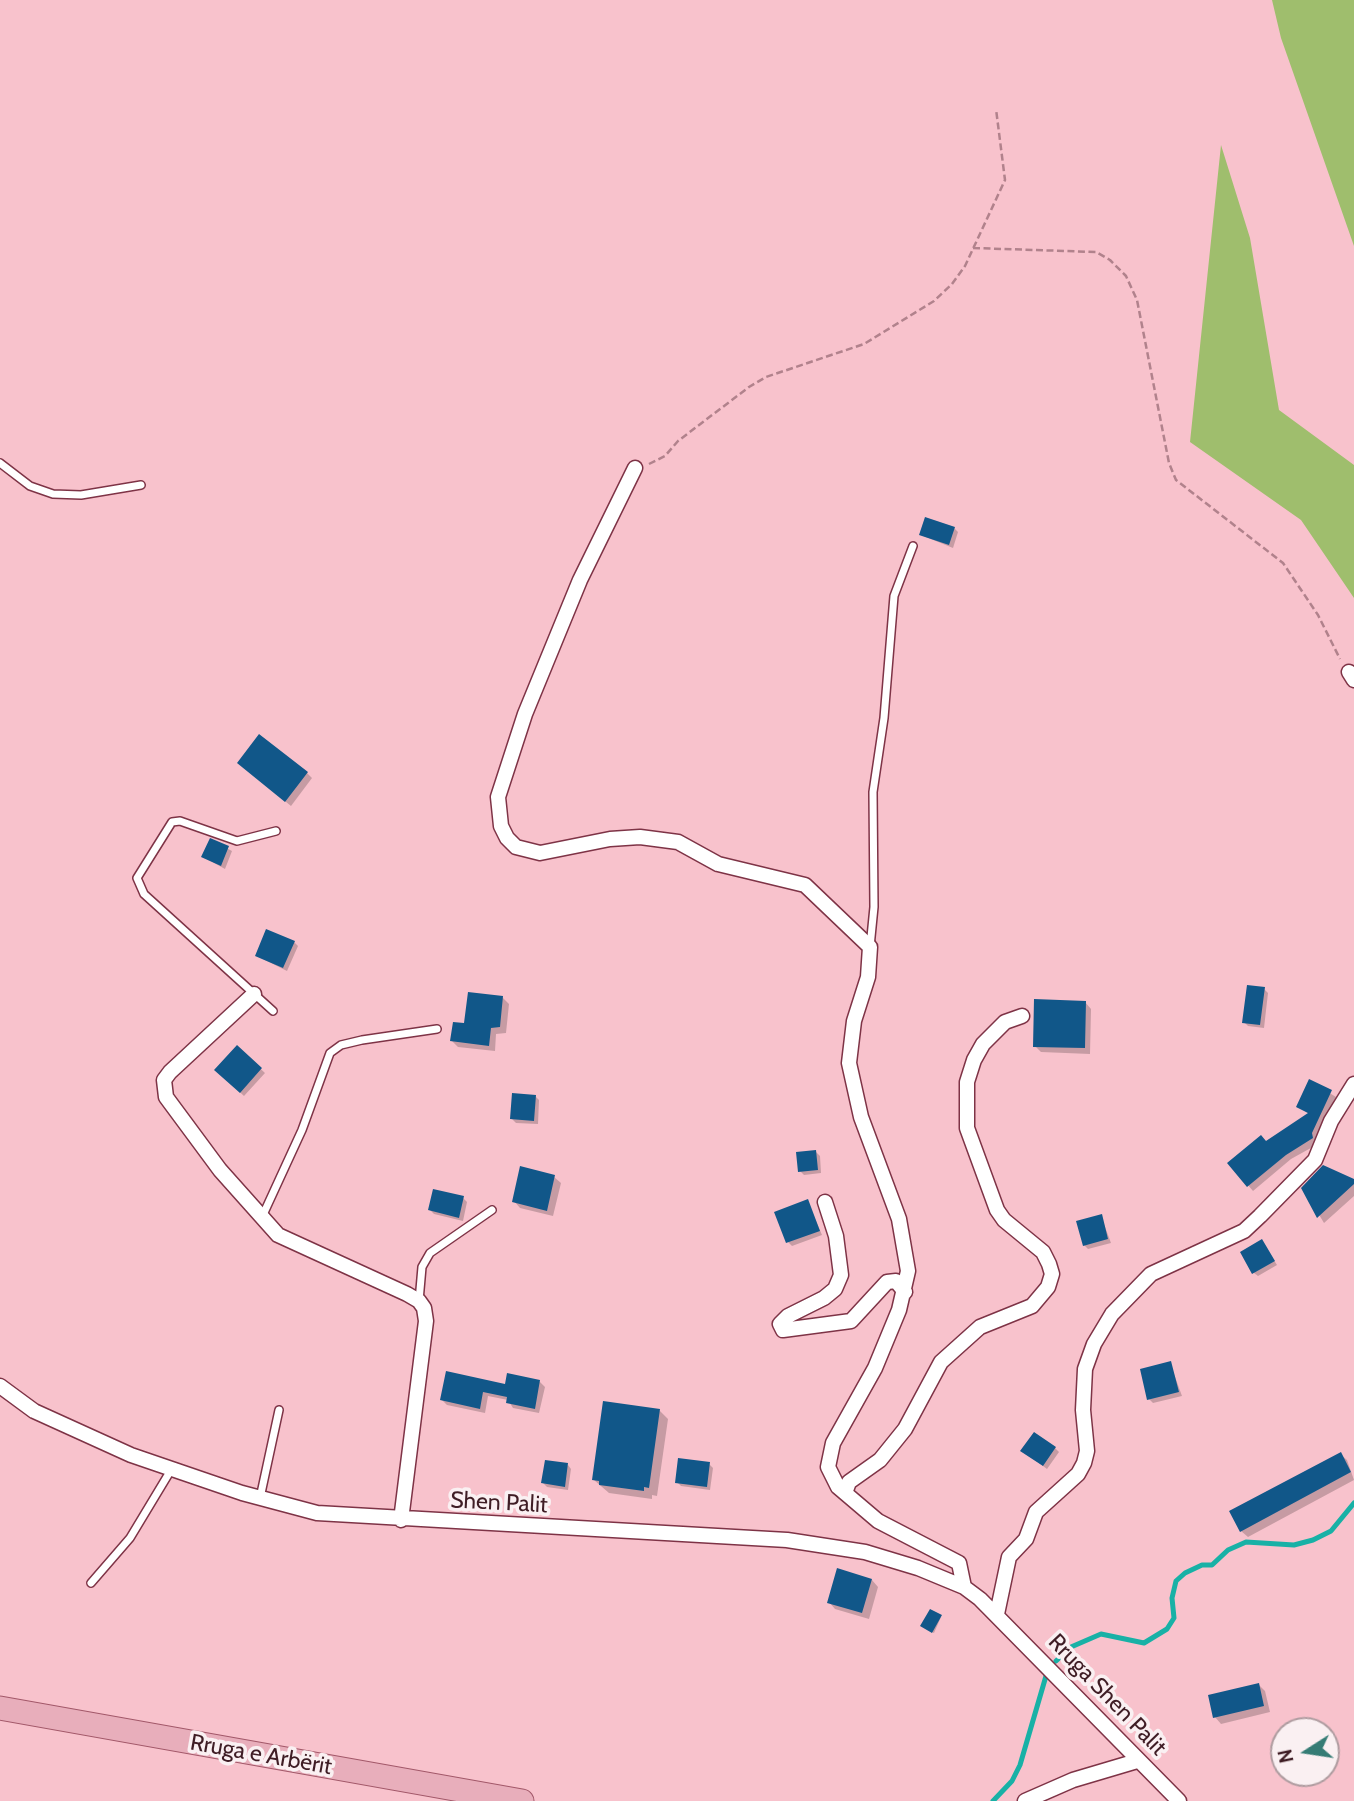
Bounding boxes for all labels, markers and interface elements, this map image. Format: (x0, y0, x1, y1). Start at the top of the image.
street label: Shen Palit (450, 1487, 548, 1519)
street label: Rruga Shen Palit (1042, 1629, 1172, 1761)
north arrow (1270, 1717, 1340, 1787)
street label: Rruga e Arbërit (188, 1729, 334, 1781)
text: N (1273, 1747, 1299, 1765)

